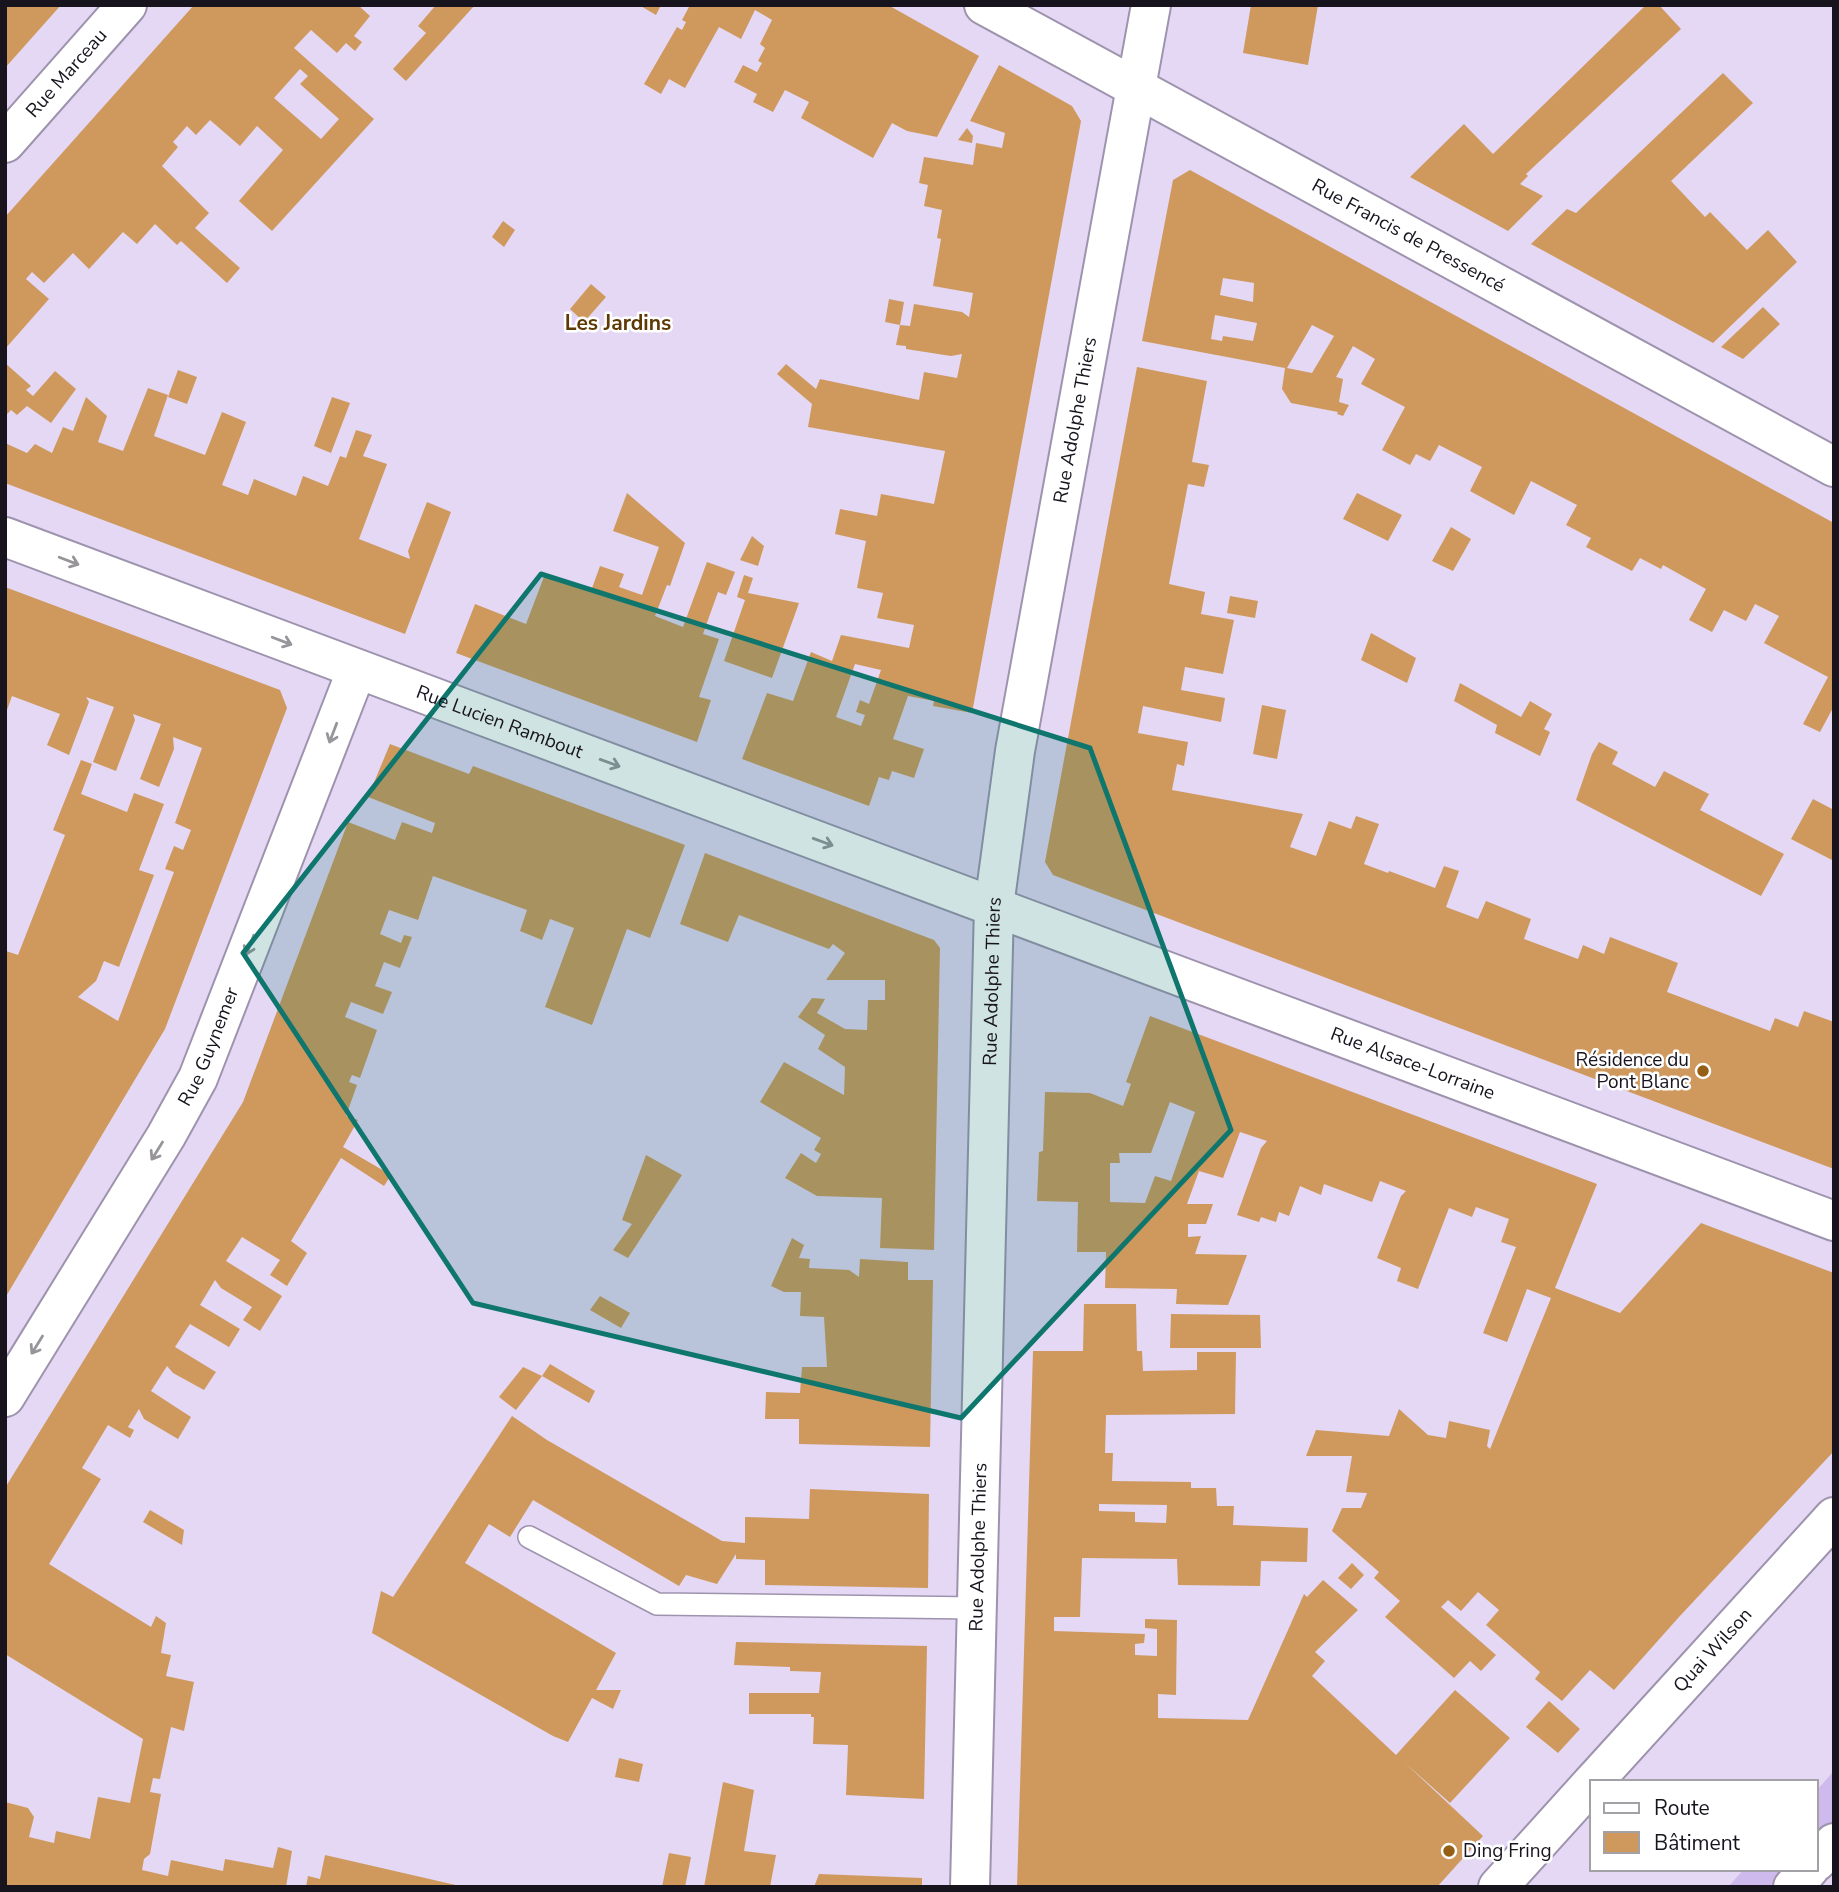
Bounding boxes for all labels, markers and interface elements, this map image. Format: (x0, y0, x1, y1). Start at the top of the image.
street label: Rue Marceau (20, 23, 113, 123)
street label: Rue Francis de Pressencé (1307, 173, 1510, 299)
district label: Les Jardins (565, 309, 671, 337)
street label: Rue Adolphe Thiers (1047, 335, 1103, 506)
one-way arrow (58, 555, 80, 568)
one-way arrow (271, 635, 293, 648)
street label: Rue Lucien Rambout (412, 679, 587, 765)
one-way arrow (325, 721, 338, 743)
one-way arrow (599, 758, 621, 770)
one-way arrow (812, 837, 834, 849)
street label: Rue Adolphe Thiers (977, 895, 1008, 1066)
one-way arrow (243, 933, 256, 955)
street label: Rue Guynemer (172, 983, 245, 1111)
street label: Rue Alsace-Lorraine (1327, 1021, 1499, 1106)
place label: Résidence du Pont Blanc (1576, 1047, 1689, 1095)
marker: Résidence du Pont Blanc (1695, 1063, 1711, 1079)
one-way arrow (149, 1141, 163, 1161)
one-way arrow (30, 1335, 44, 1355)
street label: Rue Adolphe Thiers (963, 1462, 993, 1632)
street label: Quai Wilson (1667, 1602, 1758, 1698)
legend (1590, 1780, 1818, 1871)
text: Route (1654, 1794, 1710, 1822)
text: Bâtiment (1654, 1829, 1741, 1857)
place label: Ding Fring (1463, 1838, 1552, 1864)
marker: Ding Fring (1441, 1843, 1457, 1859)

